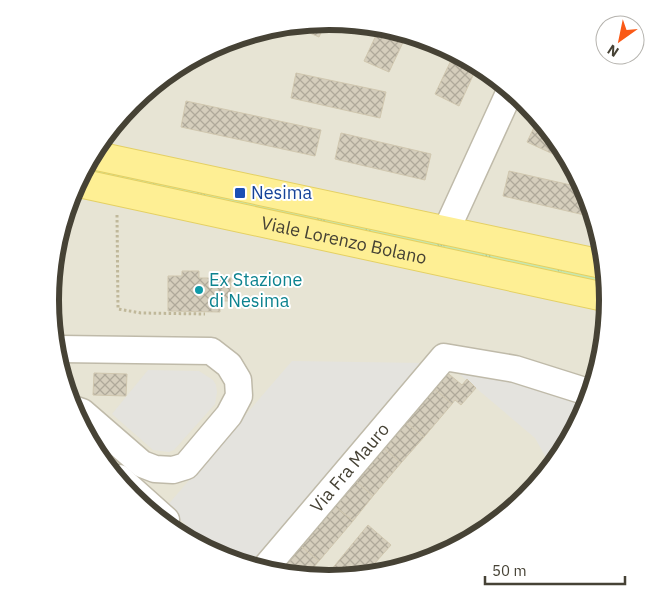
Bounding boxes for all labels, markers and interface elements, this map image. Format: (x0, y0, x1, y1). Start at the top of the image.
north arrow (595, 15, 645, 65)
text: N (604, 41, 622, 61)
place label: Nesima (251, 181, 313, 204)
marker: Nesima (233, 186, 247, 200)
street label: Viale Lorenzo Bolano (259, 211, 429, 269)
place label: Ex Stazione di Nesima (209, 268, 302, 312)
marker: Ex Stazione di Nesima (193, 284, 205, 296)
street label: Via Fra Mauro (305, 418, 394, 517)
scale bar (485, 554, 625, 586)
text: 50 m (492, 561, 527, 580)

